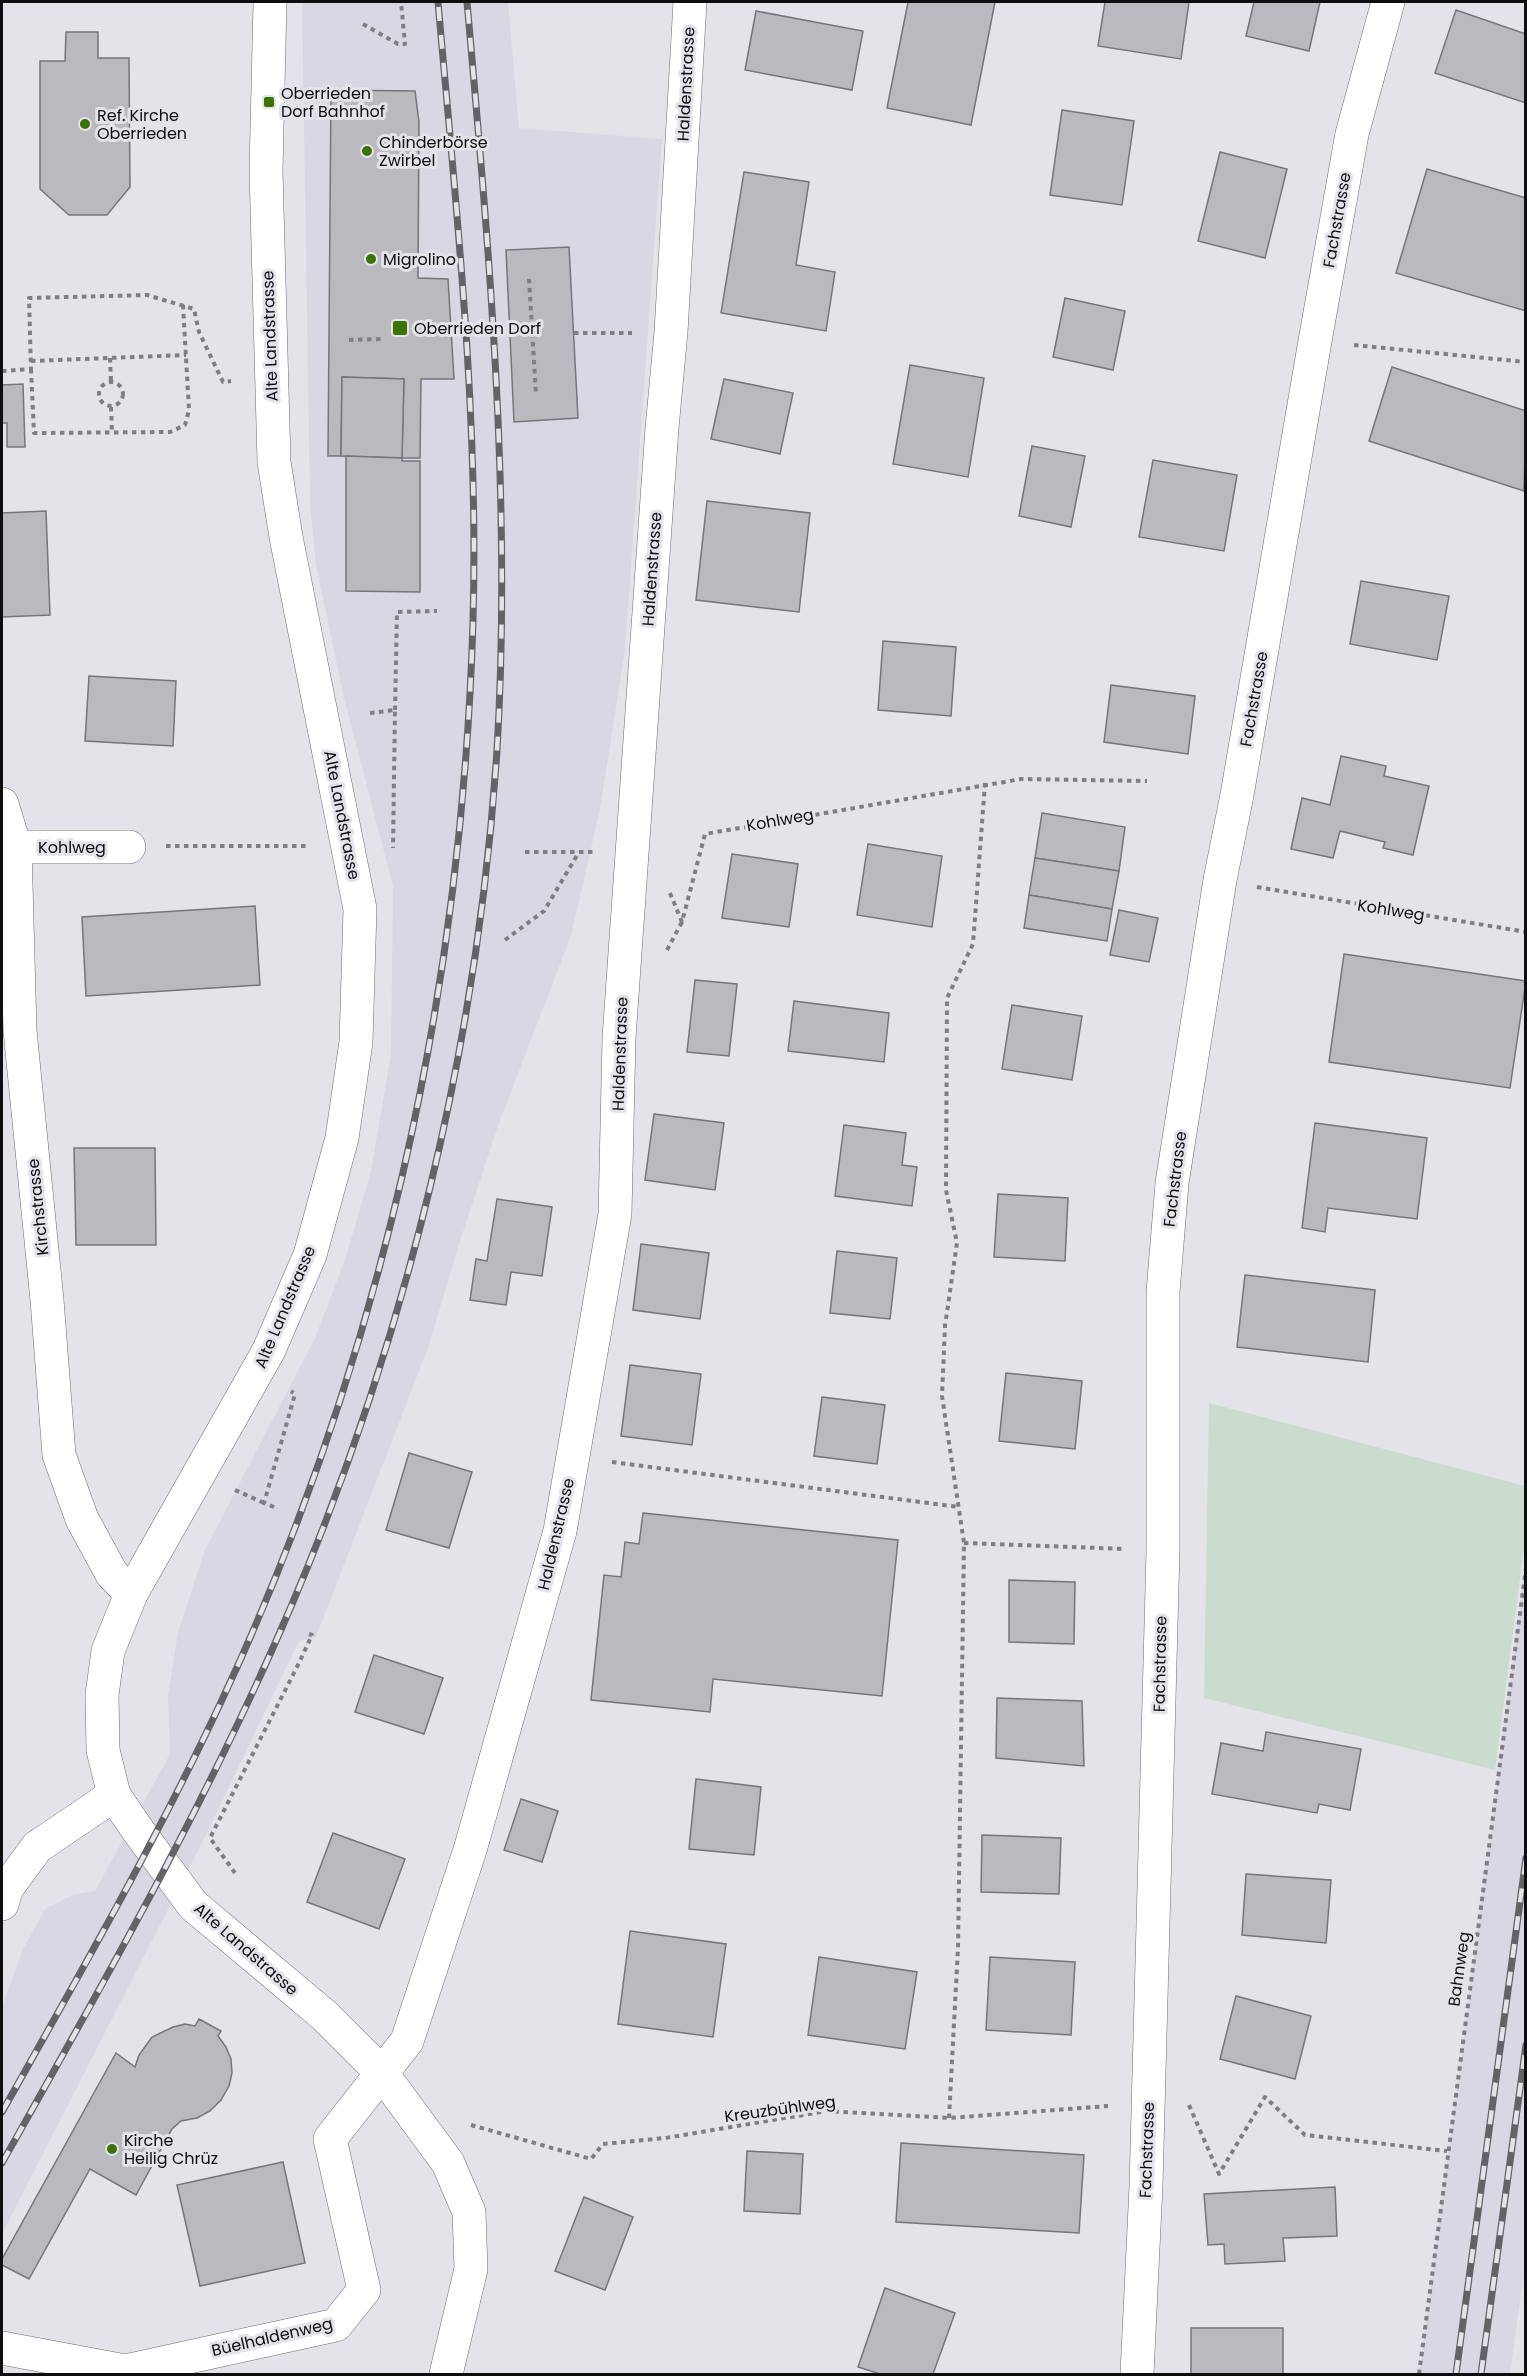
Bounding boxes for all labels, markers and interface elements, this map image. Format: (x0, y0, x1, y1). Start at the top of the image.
street label: Haldenstrasse (672, 26, 700, 142)
place label: Oberrieden Dorf Bahnhof (281, 82, 385, 123)
marker: Oberrieden Dorf Bahnhof (262, 95, 276, 109)
place label: Ref. Kirche Oberrieden (97, 104, 187, 145)
marker: Ref. Kirche Oberrieden (78, 117, 92, 131)
place label: Chinderbörse Zwirbel (379, 131, 488, 172)
marker: Chinderbörse Zwirbel (360, 144, 374, 158)
street label: Fachstrasse (1317, 170, 1357, 269)
place label: Migrolino (383, 248, 456, 271)
marker: Migrolino (364, 252, 378, 266)
street label: Alte Landstrasse (256, 270, 284, 402)
place label: Oberrieden Dorf (414, 317, 541, 340)
marker: Oberrieden Dorf (391, 319, 409, 337)
street label: Haldenstrasse (637, 511, 667, 627)
street label: Fachstrasse (1234, 649, 1274, 748)
street label: Alte Landstrasse (318, 748, 366, 882)
street label: Kohlweg (745, 803, 815, 837)
street label: Kohlweg (38, 836, 106, 859)
street label: Kohlweg (1356, 893, 1426, 927)
street label: Haldenstrasse (607, 996, 633, 1112)
street label: Fachstrasse (1158, 1130, 1192, 1228)
street label: Kirchstrasse (21, 1157, 55, 1256)
street label: Alte Landstrasse (249, 1242, 321, 1372)
street label: Haldenstrasse (532, 1476, 580, 1592)
street label: Fachstrasse (1148, 1616, 1172, 1712)
street label: Alte Landstrasse (189, 1897, 303, 2001)
street label: Bahnweg (1442, 1930, 1476, 2008)
street label: Kreuzbühlweg (723, 2090, 837, 2128)
street label: Fachstrasse (1134, 2101, 1160, 2199)
place label: Kirche Heilig Chrüz (124, 2129, 218, 2170)
marker: Kirche Heilig Chrüz (105, 2142, 119, 2156)
street label: Büelhaldenweg (209, 2312, 335, 2362)

